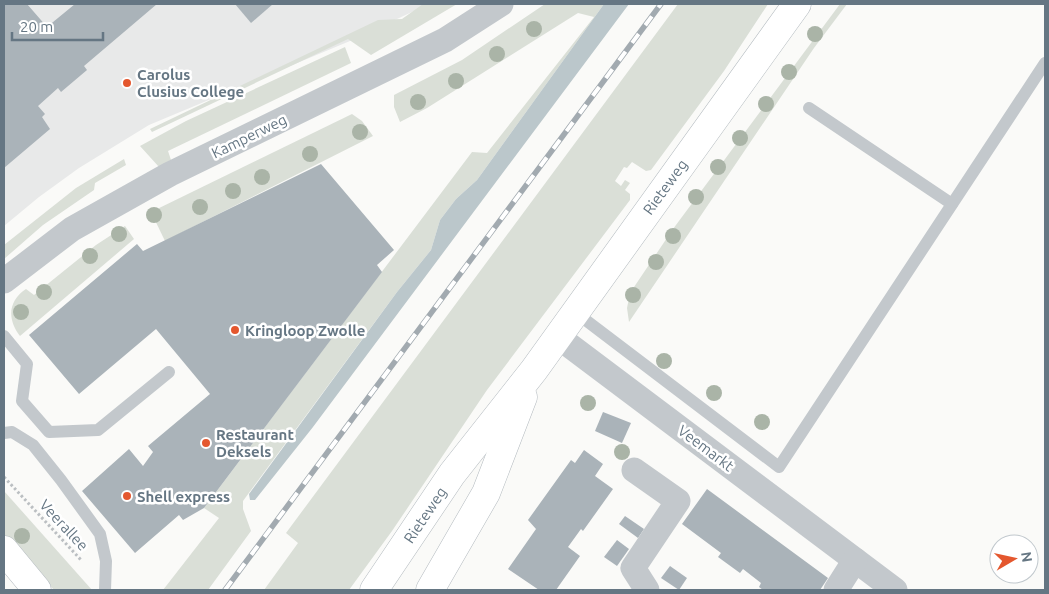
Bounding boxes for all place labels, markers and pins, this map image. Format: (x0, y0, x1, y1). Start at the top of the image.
place label: Carolus Clusius College (137, 66, 244, 100)
marker: Carolus Clusius College (121, 77, 133, 89)
place label: Kringloop Zwolle (245, 322, 365, 339)
marker: Kringloop Zwolle (229, 324, 241, 336)
place label: Restaurant Deksels (216, 426, 294, 460)
marker: Restaurant Deksels (200, 437, 212, 449)
place label: Shell express (137, 488, 230, 505)
marker: Shell express (121, 490, 133, 502)

